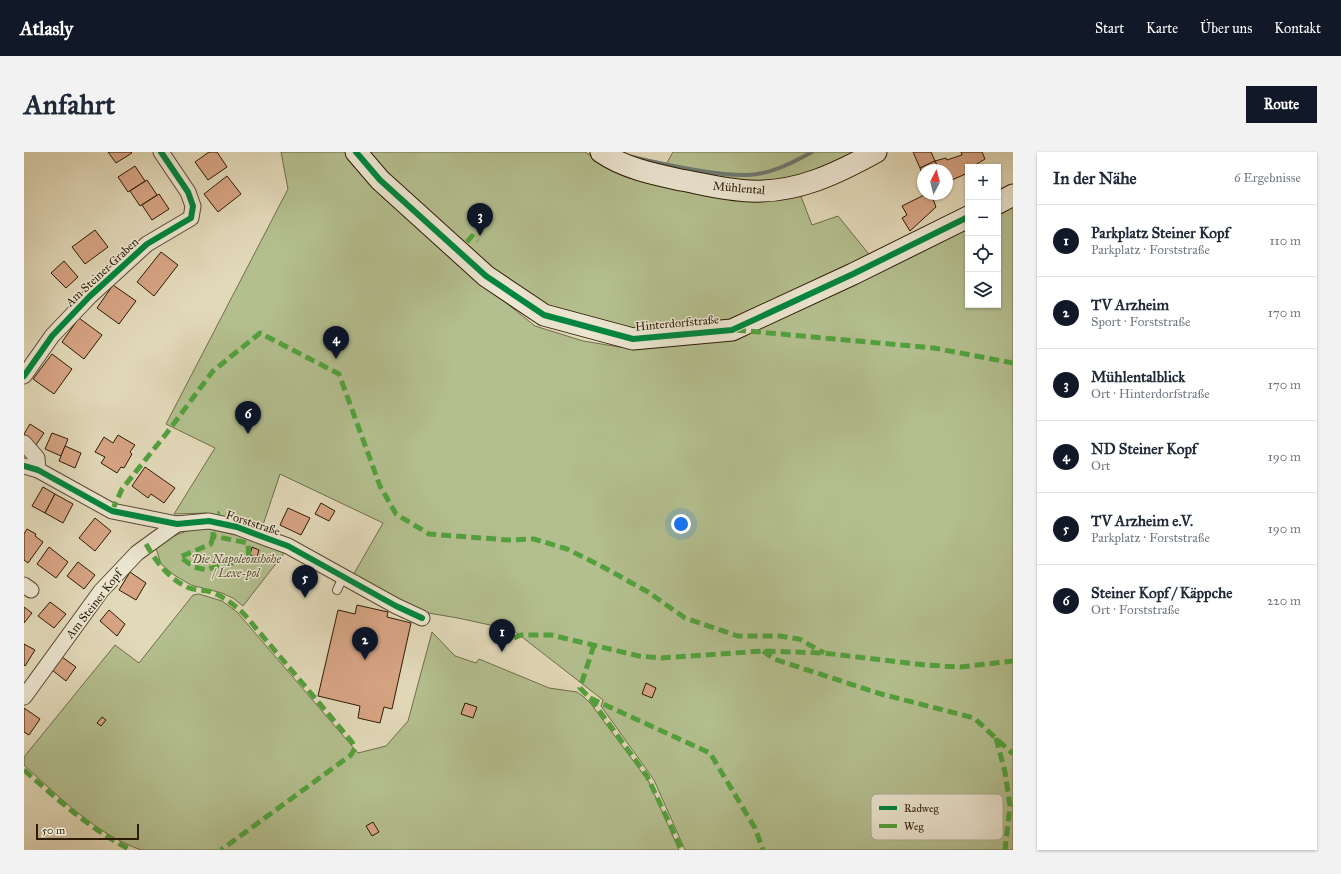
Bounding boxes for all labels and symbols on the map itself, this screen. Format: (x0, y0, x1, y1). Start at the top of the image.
north arrow (917, 164, 953, 200)
street label: Mühlental (712, 179, 767, 197)
pin: 3 (467, 203, 493, 236)
street label: Am Steiner Graben (62, 234, 142, 310)
street label: Hinterdorfstraße (635, 312, 719, 334)
pin: 4 (323, 326, 349, 359)
pin: 6 (235, 401, 261, 434)
street label: Forststraße (224, 508, 282, 538)
your location (671, 514, 691, 534)
park label: Die Napoleonshöhe / Lexe-pol (191, 552, 281, 581)
street label: Am Steiner Kopf (62, 565, 126, 642)
pin: 5 (292, 565, 318, 598)
pin: 1 (489, 619, 515, 652)
pin: 2 (352, 627, 378, 660)
legend (871, 794, 1003, 840)
text: Radweg (904, 802, 940, 815)
text: Weg (904, 820, 925, 833)
scale bar (36, 822, 139, 841)

